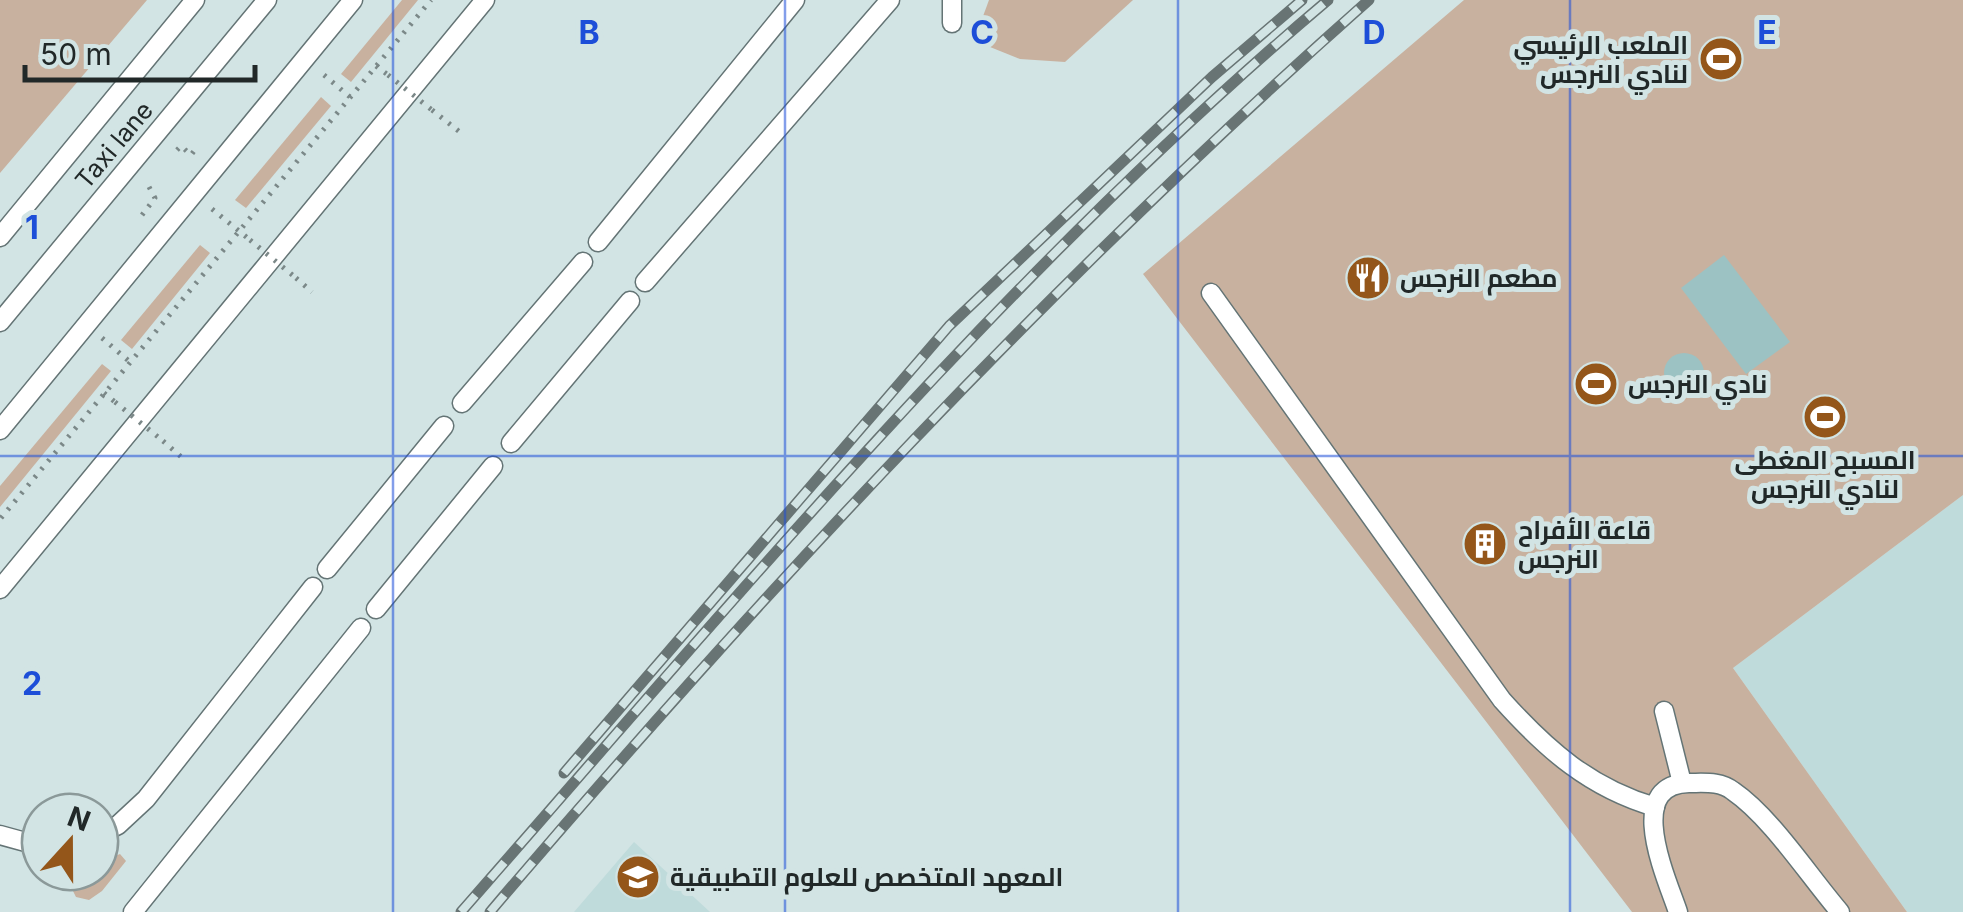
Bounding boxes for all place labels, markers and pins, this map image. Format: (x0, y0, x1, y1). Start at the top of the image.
place label: الملعب الرئيسي لنادي النرجس (1514, 30, 1688, 95)
sports icon: الملعب الرئيسي لنادي النرجس (1698, 36, 1744, 82)
restaurant icon: مطعم النرجس (1345, 255, 1391, 301)
place label: مطعم النرجس (1400, 263, 1558, 296)
sports icon: نادي النرجس (1573, 361, 1619, 407)
place label: نادي النرجس (1628, 369, 1767, 405)
sports icon: المسبح المغطى لنادي النرجس (1802, 394, 1848, 440)
place label: المسبح المغطى لنادي النرجس (1735, 445, 1916, 510)
place label: قاعة الأفراح النرجس (1518, 515, 1651, 574)
building icon: قاعة الأفراح النرجس (1462, 521, 1508, 567)
school or university icon: المعهد المتخصص للعلوم التطبيقية (615, 854, 661, 900)
place label: المعهد المتخصص للعلوم التطبيقية (670, 862, 1063, 895)

